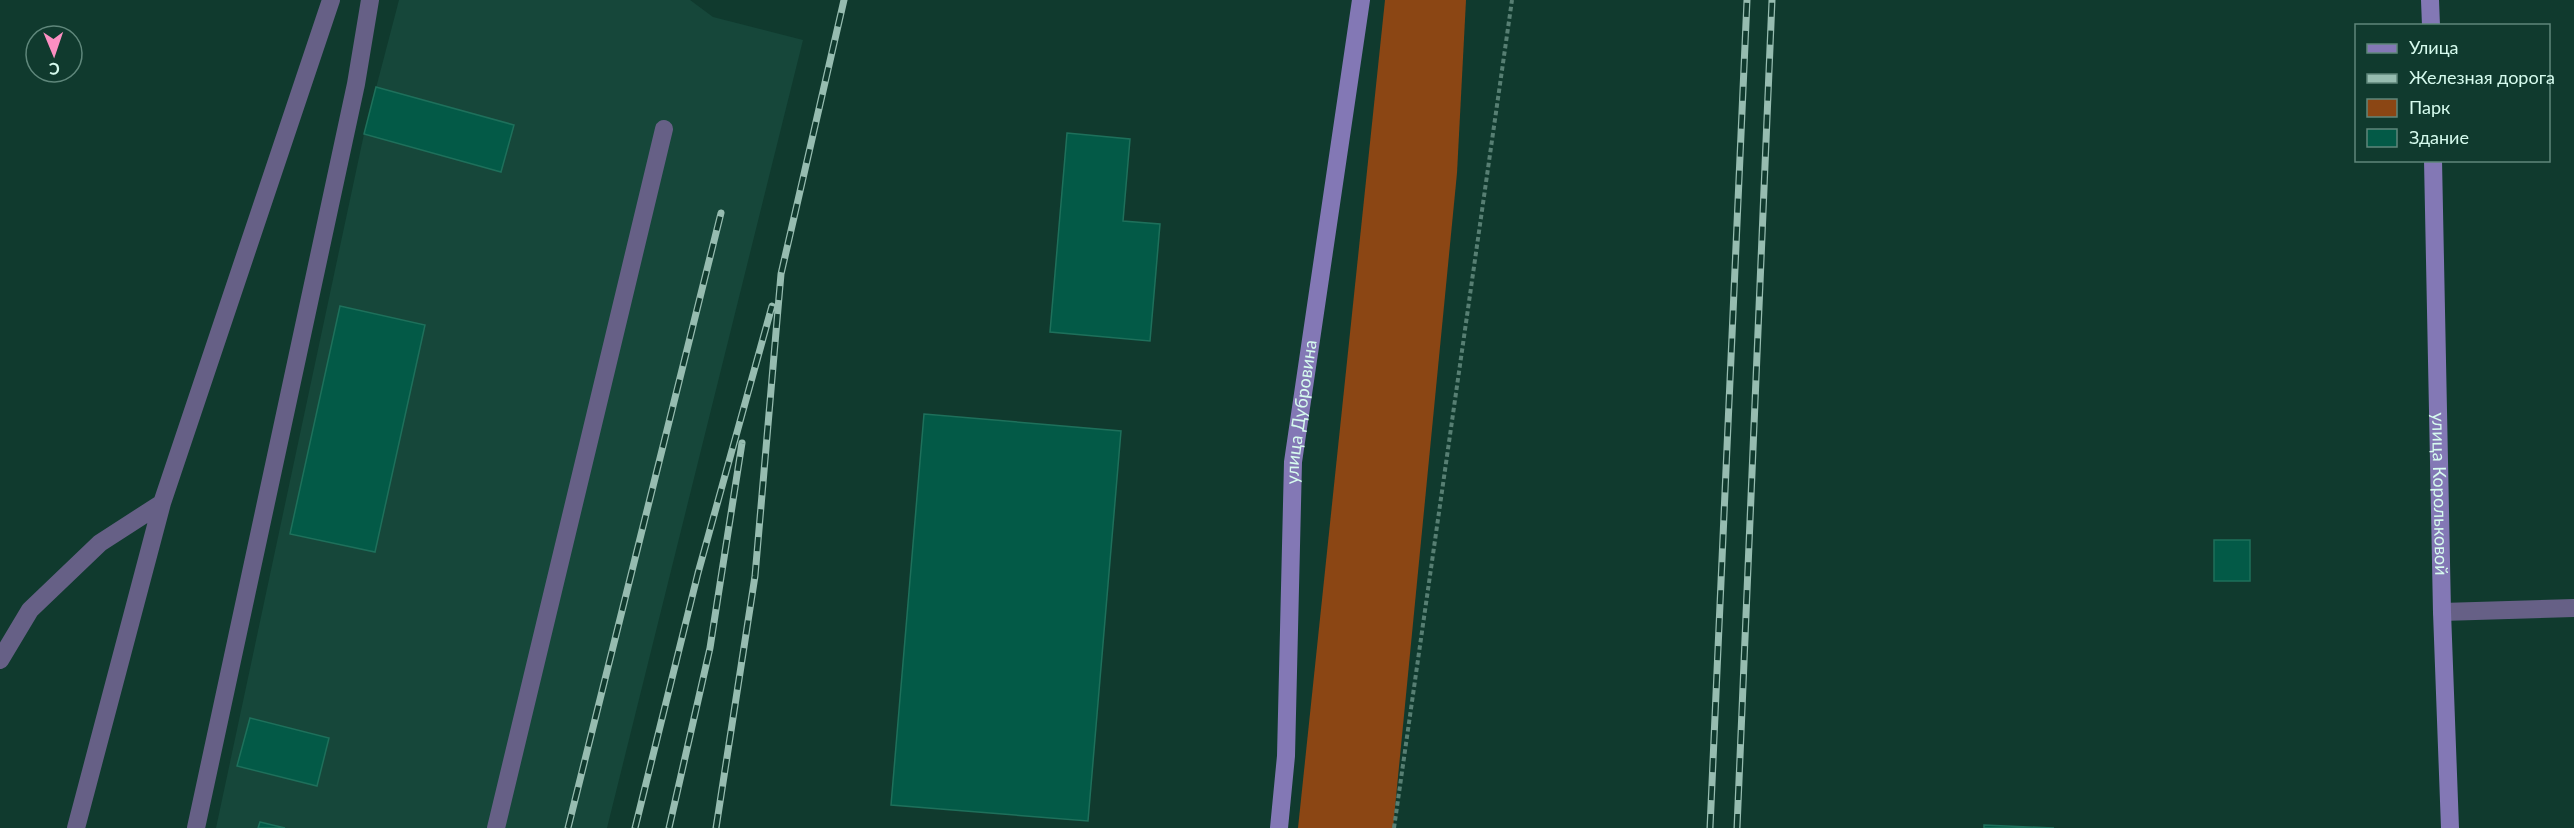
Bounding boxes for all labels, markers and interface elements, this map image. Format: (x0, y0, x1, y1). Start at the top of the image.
north arrow (24, 24, 84, 84)
legend (2355, 24, 2550, 162)
text: Улица (2409, 36, 2459, 58)
text: С (49, 60, 60, 79)
text: Железная дорога (2409, 66, 2555, 88)
text: Парк (2409, 96, 2451, 118)
text: Здание (2409, 126, 2469, 148)
street label: улица Дубровина (1280, 338, 1321, 484)
street label: улица Корольковой (2428, 412, 2453, 576)

